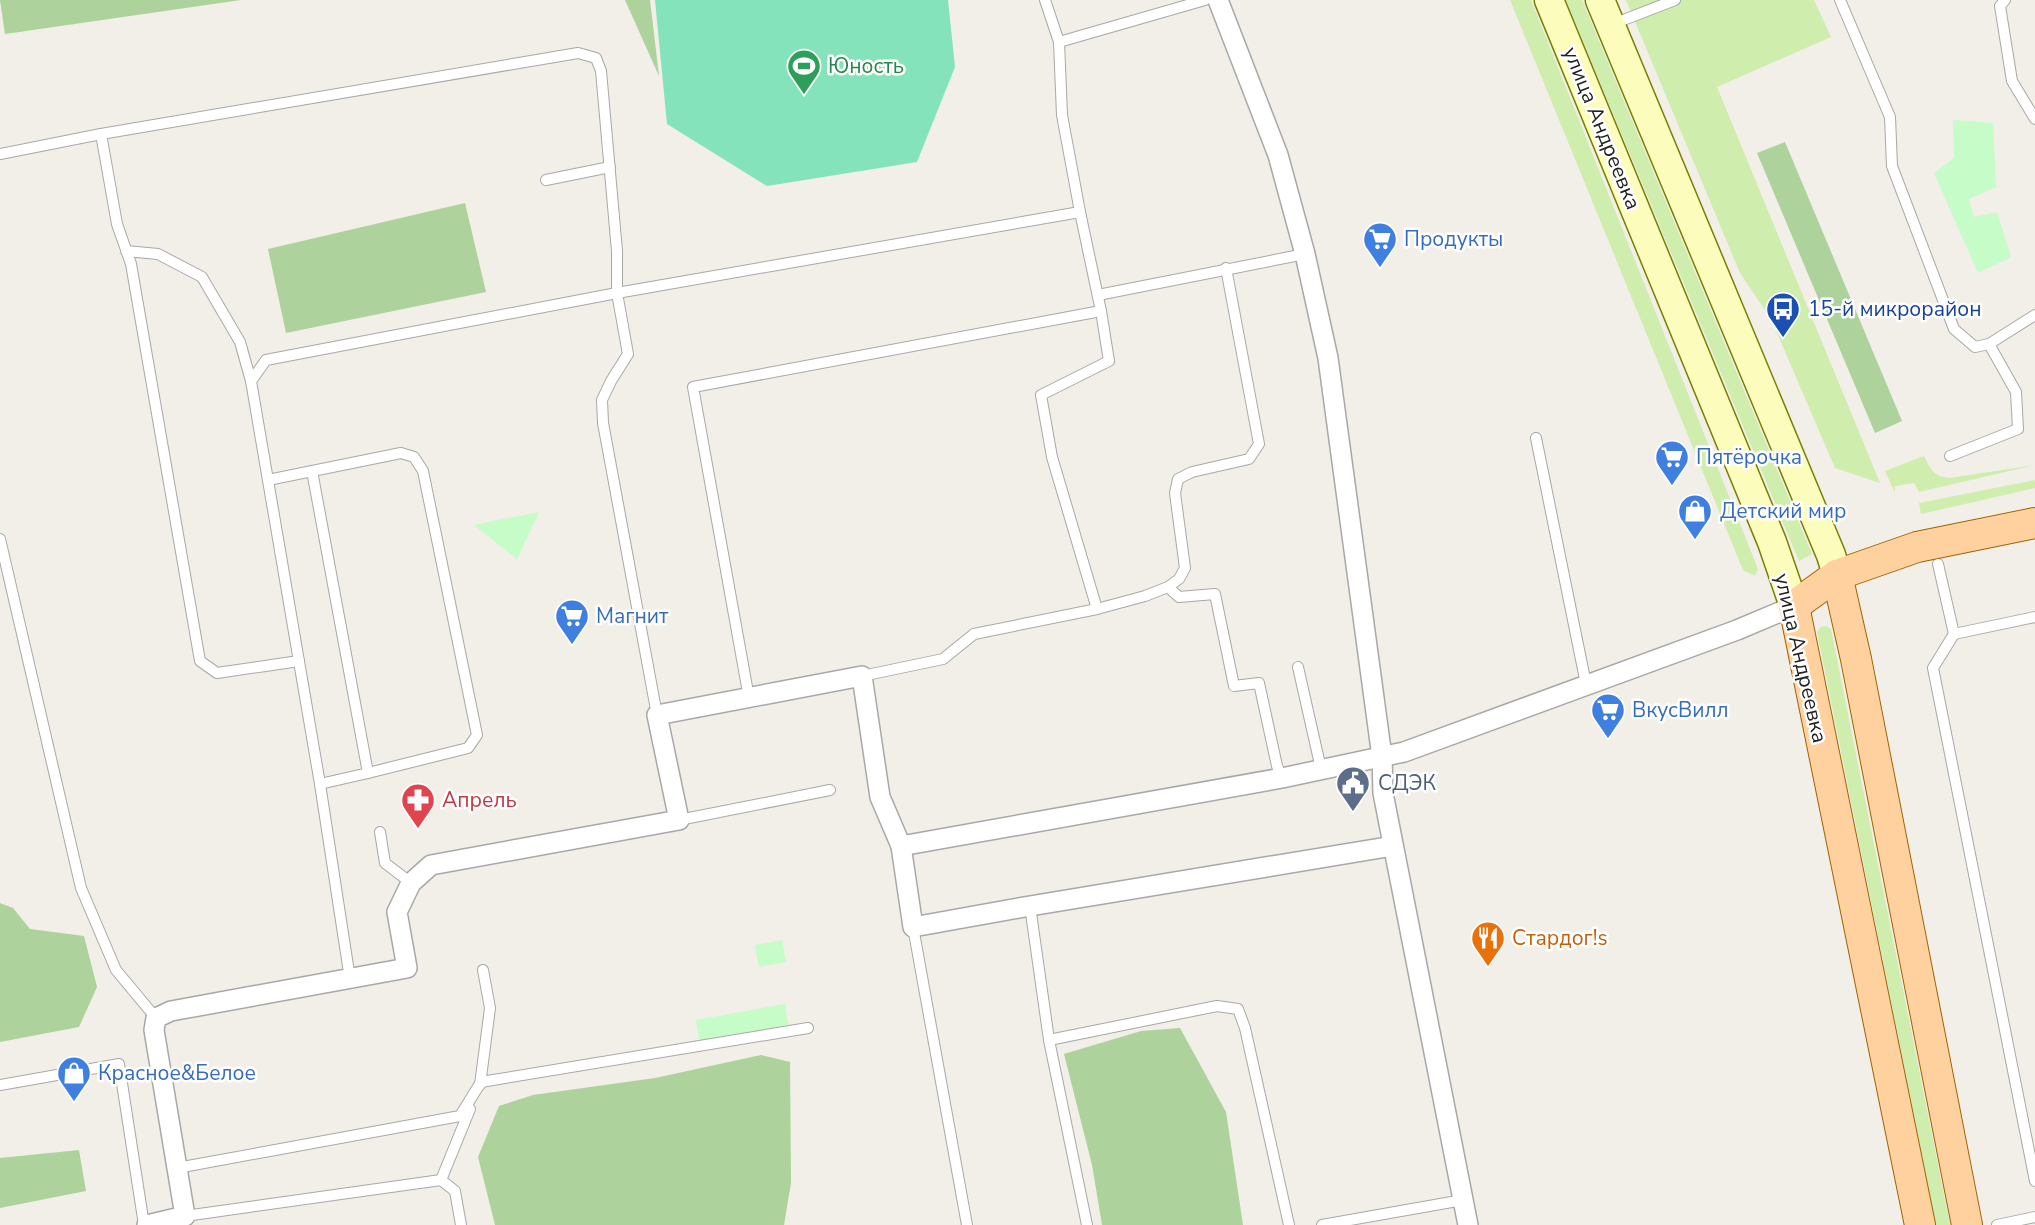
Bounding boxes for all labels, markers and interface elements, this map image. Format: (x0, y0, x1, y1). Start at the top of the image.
street label: улица Андреевка (1557, 43, 1647, 213)
sports icon: Юность (785, 47, 823, 96)
place label: Юность (828, 52, 904, 80)
supermarket icon: Продукты (1361, 220, 1399, 269)
place label: Продукты (1404, 225, 1503, 253)
bus stop icon: 15-й микрорайон (1764, 290, 1802, 339)
place label: 15-й микрорайон (1808, 295, 1982, 323)
supermarket icon: Пятёрочка (1653, 438, 1691, 487)
place label: Пятёрочка (1696, 443, 1802, 471)
shop icon: Детский мир (1676, 492, 1714, 541)
place label: Детский мир (1720, 497, 1846, 525)
street label: улица Андреевка (1768, 571, 1834, 745)
supermarket icon: Магнит (553, 597, 591, 646)
place label: Магнит (596, 602, 669, 630)
supermarket icon: ВкусВилл (1589, 691, 1627, 740)
place label: ВкусВилл (1632, 696, 1729, 724)
public building icon: СДЭК (1334, 764, 1372, 813)
place label: СДЭК (1378, 769, 1437, 797)
pharmacy icon: Апрель (399, 781, 437, 830)
place label: Апрель (442, 786, 517, 814)
restaurant icon: Стардог!s (1469, 919, 1507, 968)
place label: Стардог!s (1512, 924, 1608, 952)
shop icon: Красное&Белое (55, 1054, 93, 1103)
place label: Красное&Белое (98, 1059, 256, 1087)

